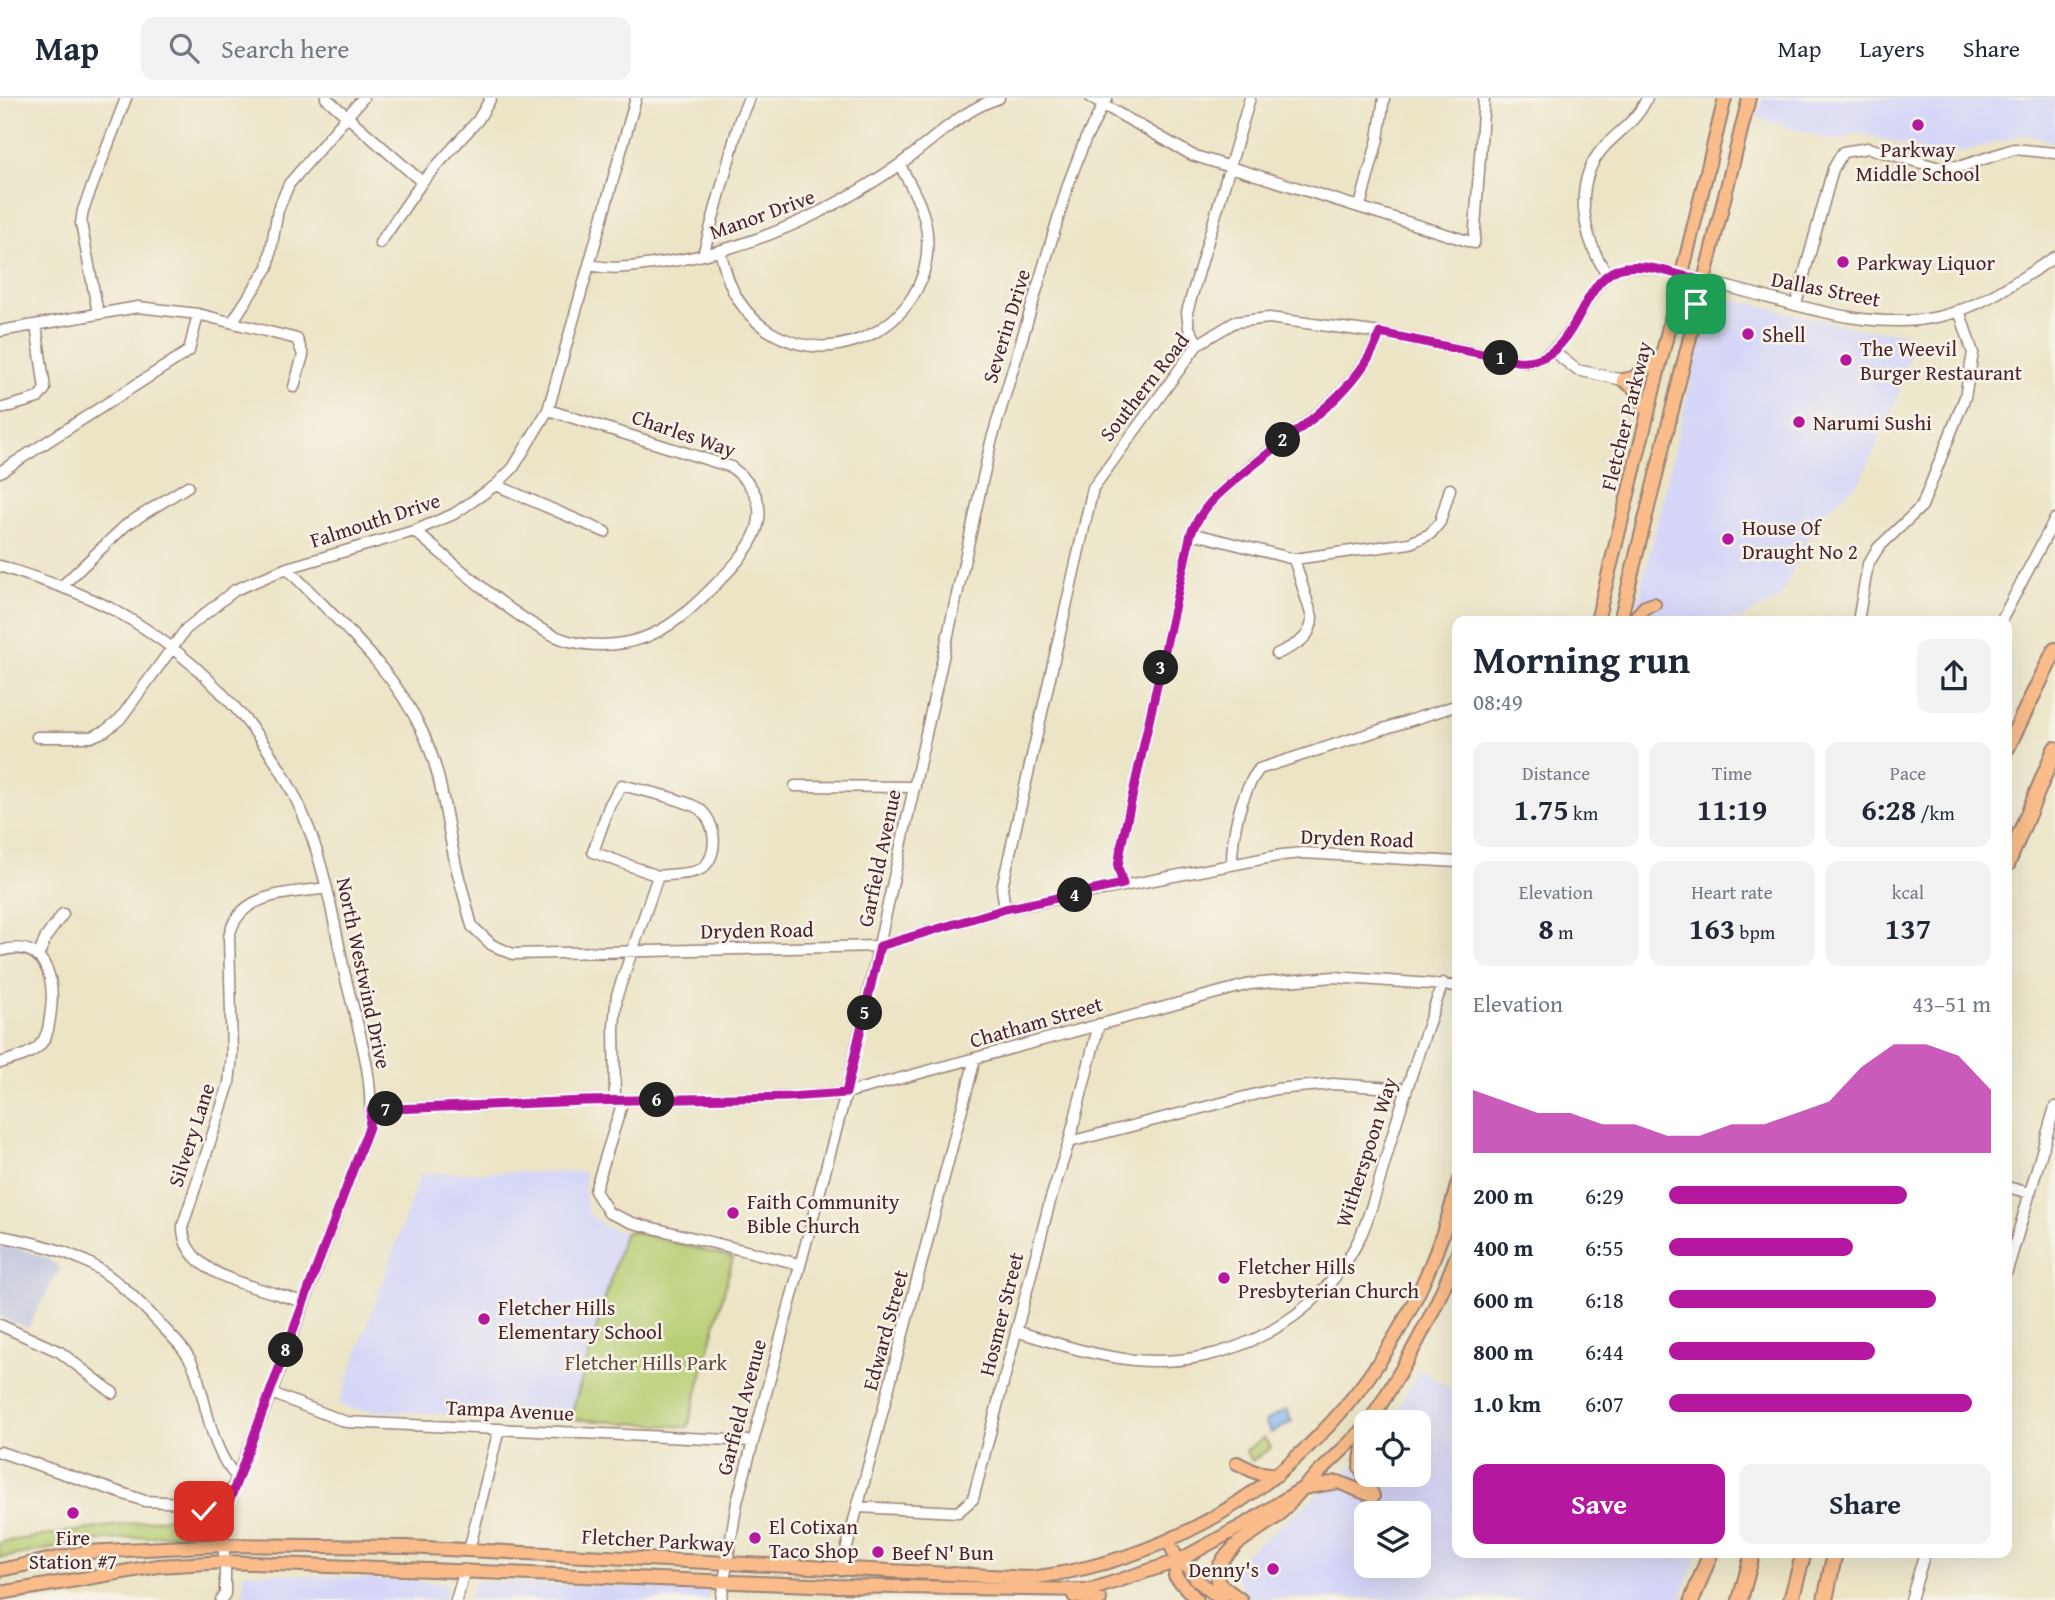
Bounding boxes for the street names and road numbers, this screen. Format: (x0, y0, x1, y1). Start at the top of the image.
street label: Manor Drive (705, 181, 819, 247)
street label: Dallas Street (1769, 263, 1884, 315)
street label: Severin Drive (974, 265, 1038, 387)
street label: Southern Road (1092, 325, 1197, 448)
street label: Fletcher Parkway (1592, 338, 1660, 494)
street label: Charles Way (628, 401, 741, 465)
street label: Falmouth Drive (306, 484, 444, 556)
street label: Garfield Avenue (849, 786, 909, 930)
street label: Dryden Road (1300, 821, 1415, 855)
street label: North Westwind Drive (329, 874, 399, 1072)
street label: Dryden Road (700, 914, 815, 946)
street label: Chatham Street (966, 988, 1107, 1056)
street label: Witherspoon Way (1327, 1072, 1405, 1231)
street label: Silvery Lane (160, 1079, 222, 1191)
street label: Hosmer Street (971, 1248, 1031, 1379)
street label: Edward Street (854, 1266, 916, 1394)
street label: Garfield Avenue (708, 1335, 774, 1478)
street label: Tampa Avenue (445, 1391, 575, 1429)
street label: Fletcher Parkway (581, 1521, 736, 1560)

